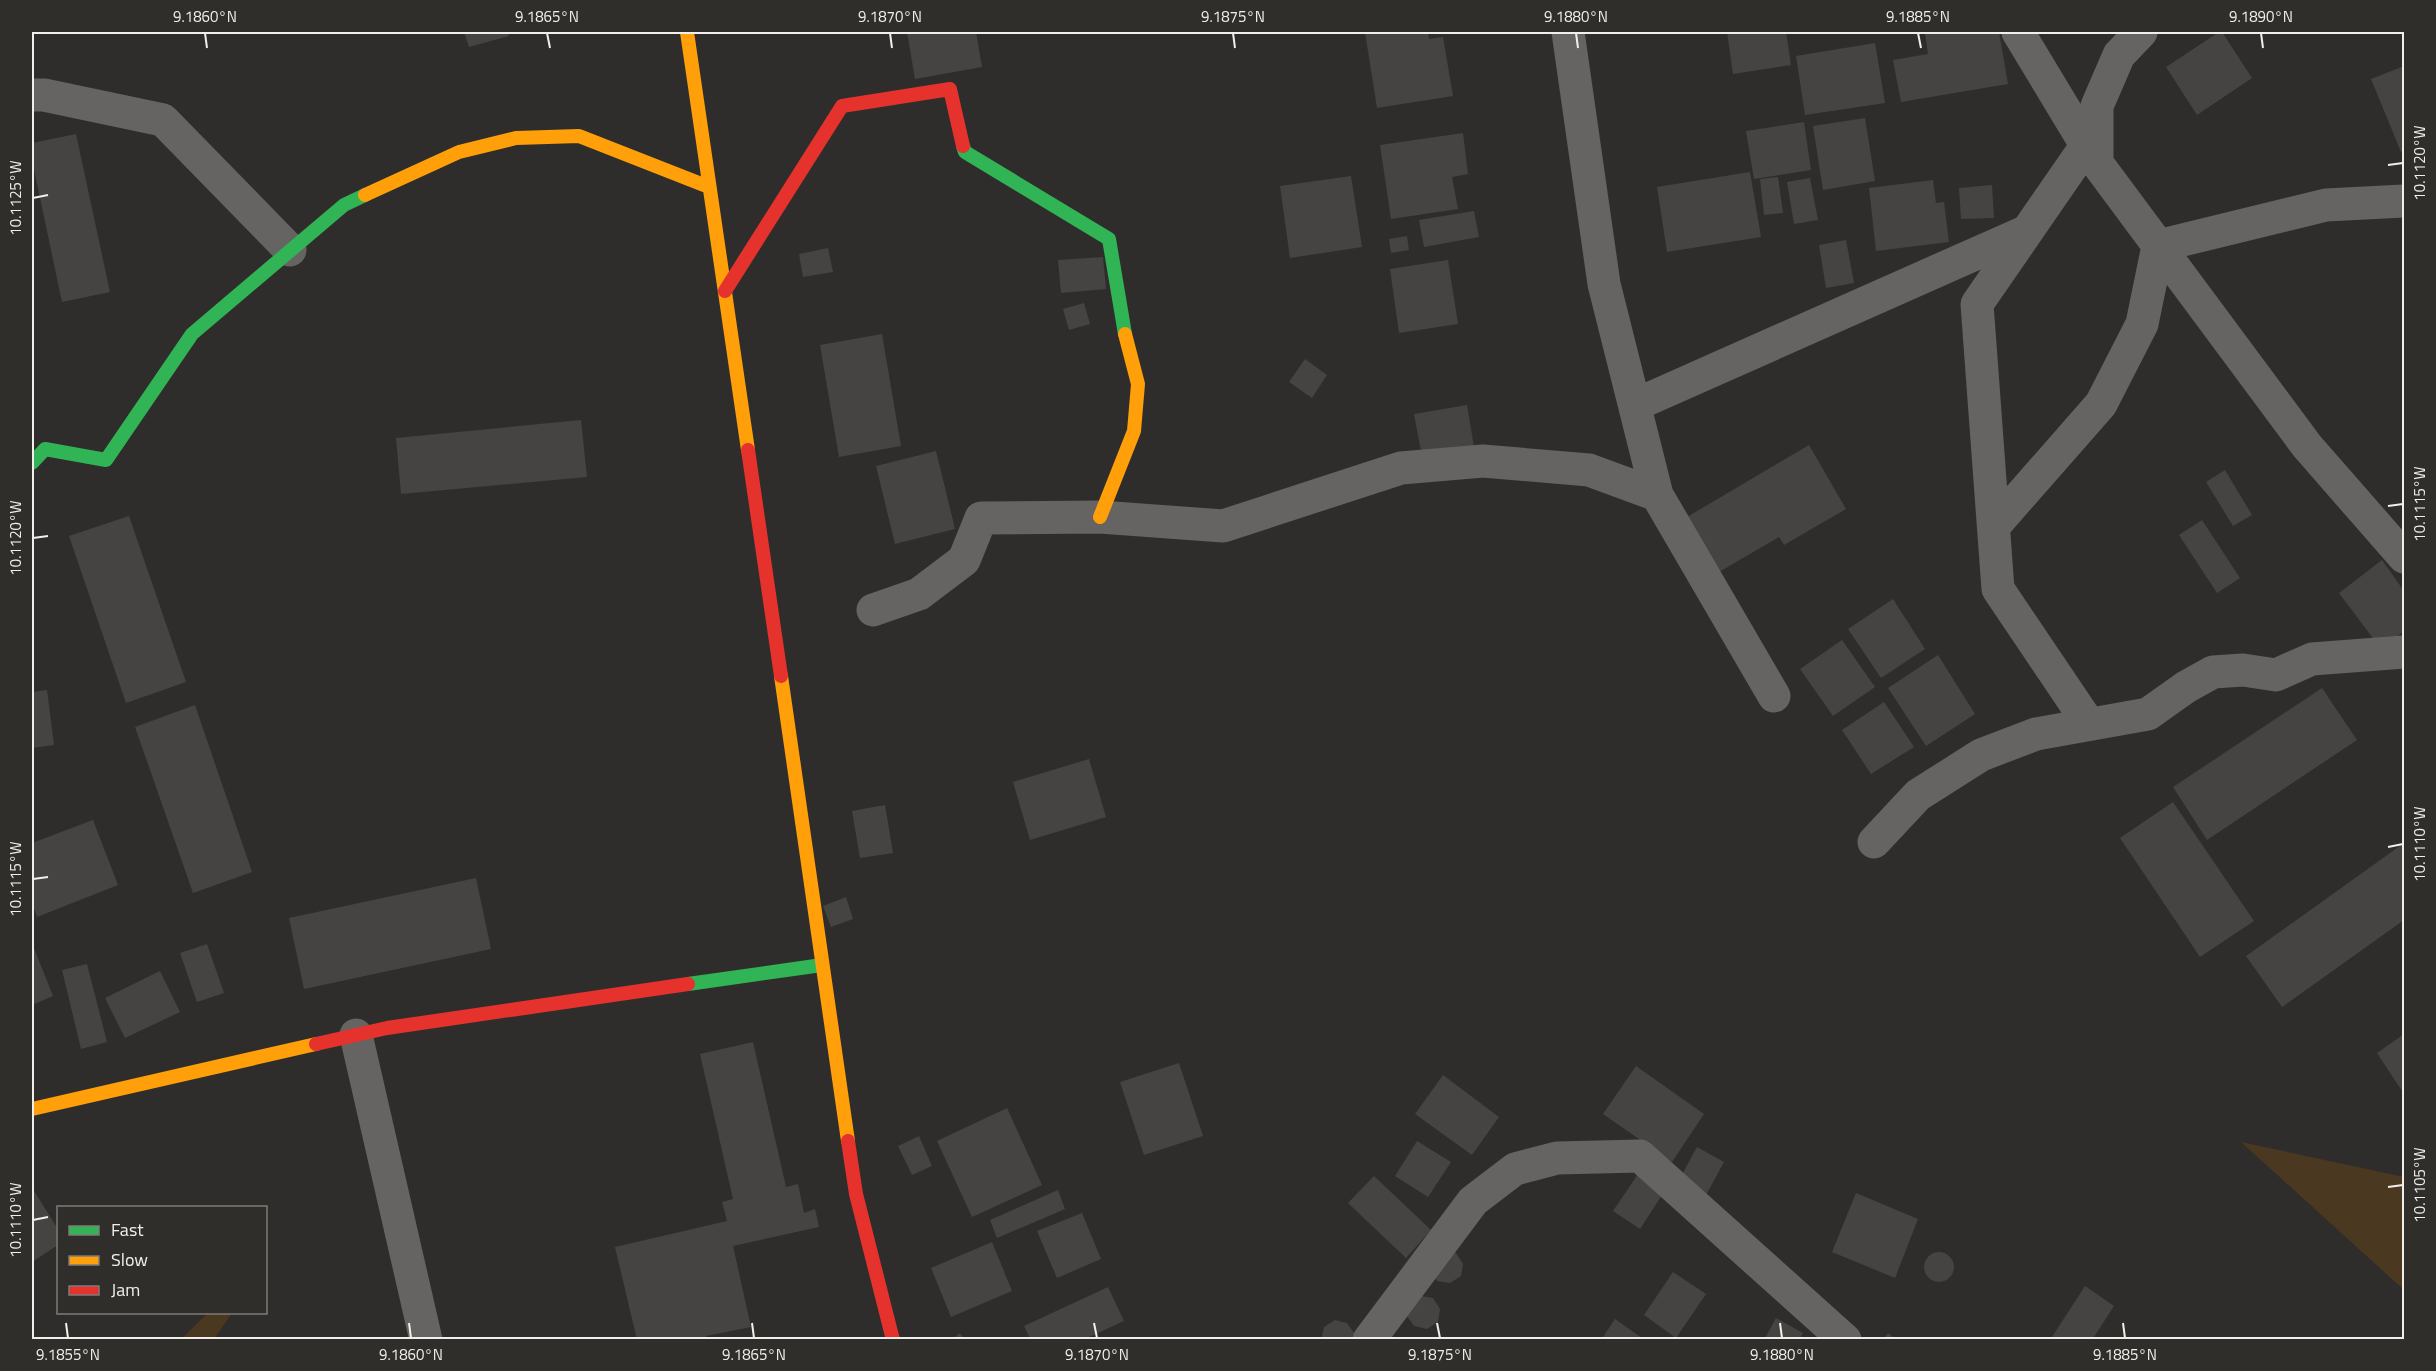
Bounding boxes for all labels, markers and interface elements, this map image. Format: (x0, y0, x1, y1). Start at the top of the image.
text: 9.1860°N (173, 5, 237, 28)
text: 9.1865°N (515, 5, 579, 28)
text: 9.1870°N (858, 5, 922, 28)
text: 9.1875°N (1201, 5, 1265, 28)
text: 9.1880°N (1544, 5, 1608, 28)
text: 9.1885°N (1886, 5, 1950, 28)
text: 9.1890°N (2229, 5, 2293, 28)
text: 10.1120°W (2408, 125, 2431, 201)
text: 10.1125°W (4, 160, 27, 236)
text: 10.1115°W (2408, 466, 2431, 542)
text: 10.1120°W (4, 500, 27, 576)
text: 10.1110°W (2408, 806, 2431, 882)
text: 10.1115°W (4, 841, 27, 917)
text: 10.1105°W (2408, 1147, 2431, 1223)
text: 10.1110°W (4, 1182, 27, 1258)
legend (57, 1206, 267, 1314)
text: Fast (111, 1216, 144, 1243)
text: Slow (111, 1246, 148, 1273)
text: Jam (111, 1276, 140, 1303)
text: 9.1855°N (36, 1343, 100, 1366)
text: 9.1860°N (379, 1343, 443, 1366)
text: 9.1865°N (722, 1343, 786, 1366)
text: 9.1870°N (1065, 1343, 1129, 1366)
text: 9.1875°N (1408, 1343, 1472, 1366)
text: 9.1880°N (1750, 1343, 1814, 1366)
text: 9.1885°N (2093, 1343, 2157, 1366)

